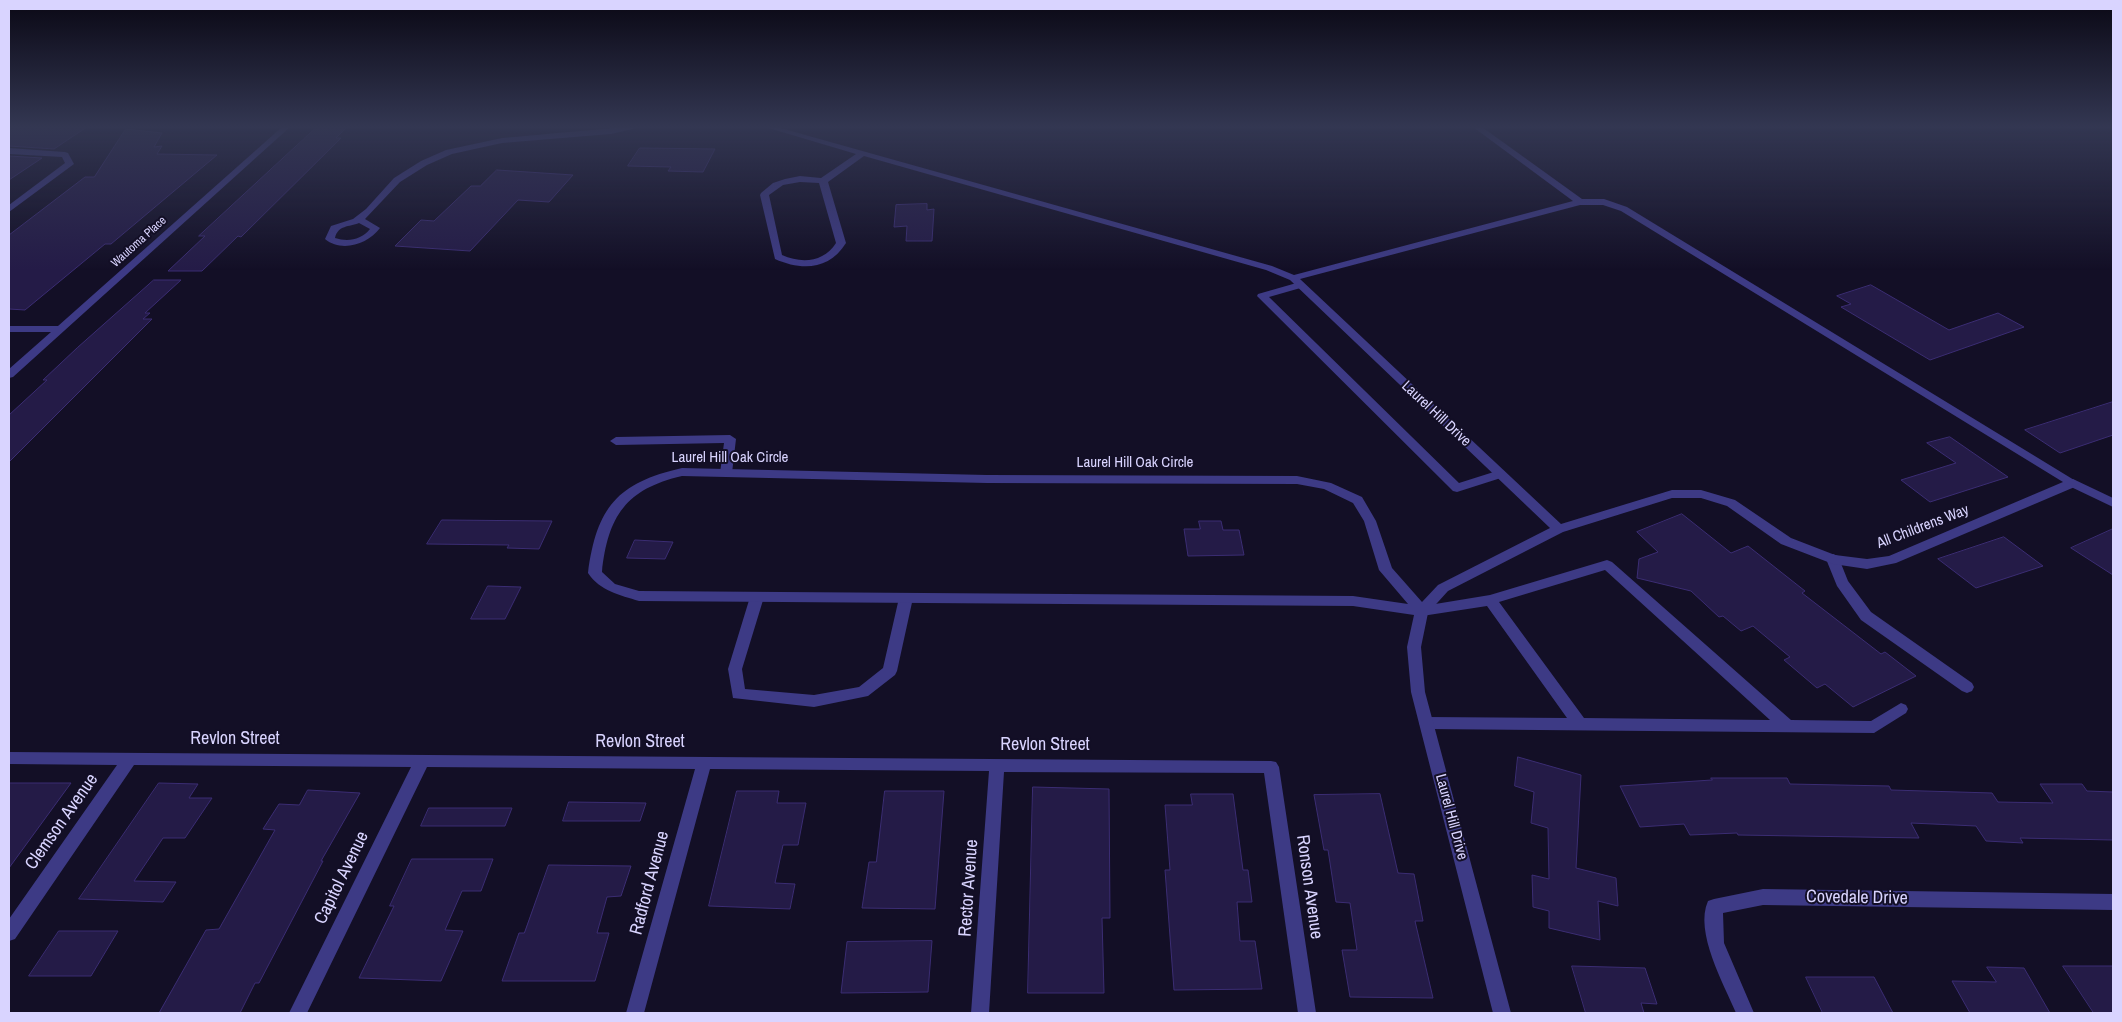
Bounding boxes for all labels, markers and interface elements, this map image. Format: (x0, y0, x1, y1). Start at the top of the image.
street label: Wautoma Place (109, 214, 169, 270)
street label: Laurel Hill Drive (1398, 377, 1474, 451)
street label: Laurel Hill Oak Circle (672, 449, 788, 467)
street label: Laurel Hill Oak Circle (1077, 454, 1193, 472)
street label: All Childrens Way (1874, 501, 1972, 553)
street label: Revlon Street (190, 728, 280, 750)
street label: Revlon Street (595, 731, 685, 753)
street label: Revlon Street (1000, 734, 1090, 756)
street label: Clemson Avenue (21, 770, 103, 874)
street label: Laurel Hill Drive (1431, 772, 1471, 862)
street label: Capitol Avenue (310, 828, 374, 928)
street label: Radford Avenue (626, 829, 674, 937)
street label: Ronson Avenue (1291, 834, 1327, 940)
street label: Rector Avenue (955, 839, 983, 937)
street label: Covedale Drive (1806, 886, 1908, 910)

